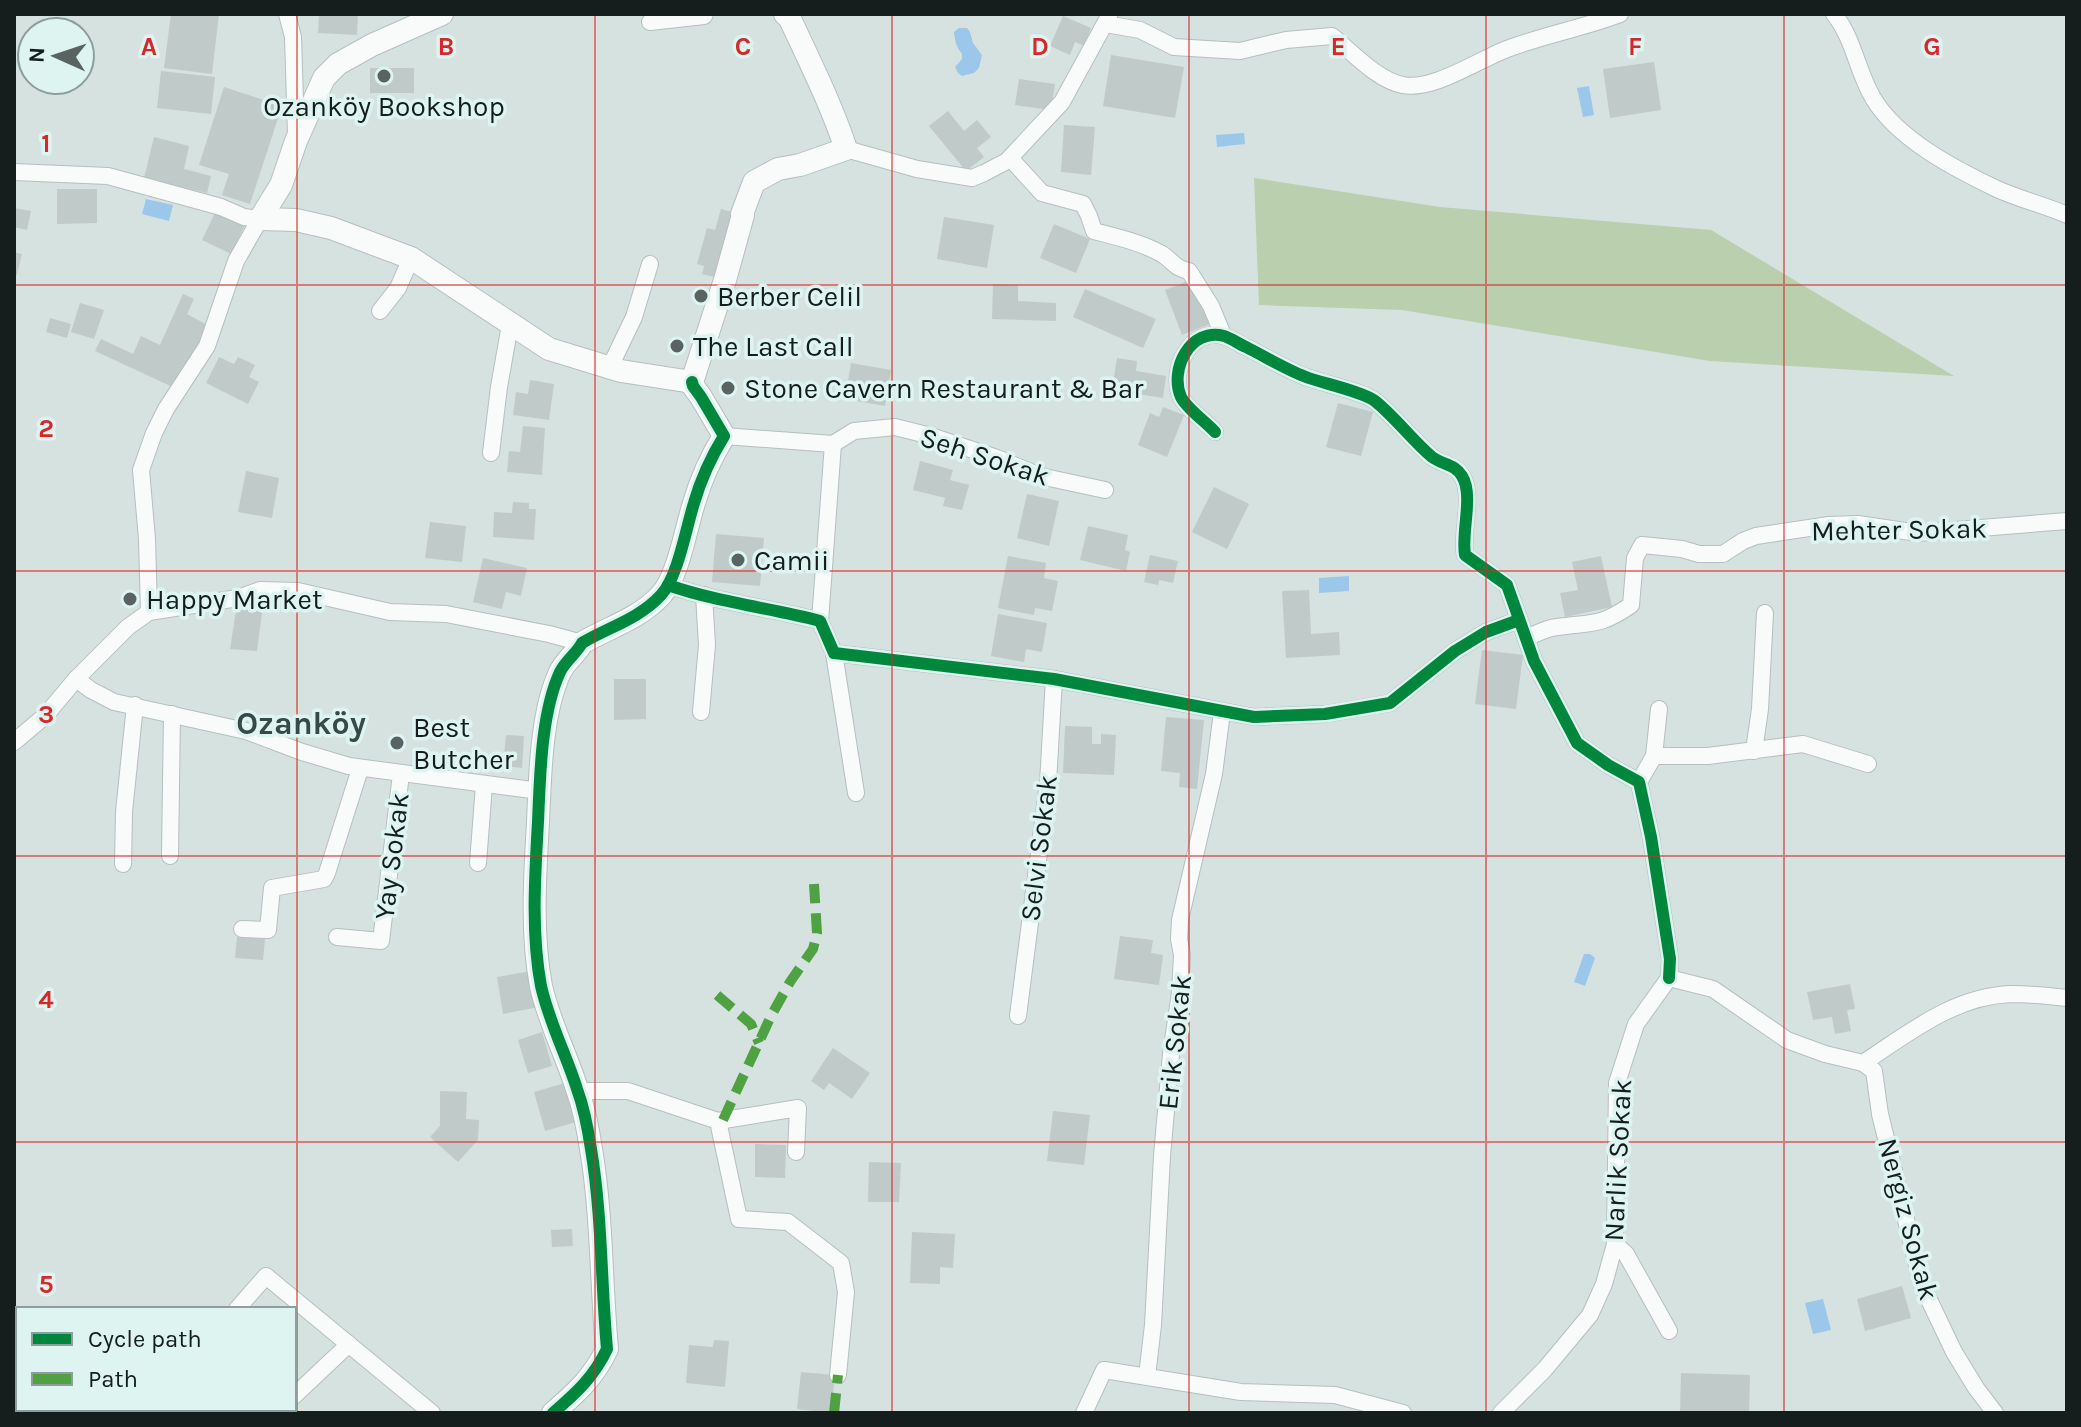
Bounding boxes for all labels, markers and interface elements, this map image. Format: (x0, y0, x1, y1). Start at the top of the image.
north arrow (16, 16, 96, 96)
text: A (141, 31, 157, 62)
text: B (438, 31, 454, 62)
text: C (735, 31, 751, 62)
text: D (1031, 31, 1049, 62)
text: E (1330, 31, 1346, 62)
text: F (1628, 31, 1642, 62)
text: G (1923, 31, 1941, 62)
text: N (24, 46, 50, 64)
marker: Ozanköy Bookshop (375, 67, 393, 85)
place label: Ozanköy Bookshop (263, 90, 505, 123)
text: 1 (41, 128, 51, 159)
place label: Berber Celil (717, 280, 862, 313)
marker: Berber Celil (692, 287, 710, 305)
place label: The Last Call (693, 330, 854, 363)
marker: The Last Call (668, 337, 686, 355)
place label: Stone Cavern Restaurant & Bar (744, 372, 1144, 405)
marker: Stone Cavern Restaurant & Bar (719, 379, 737, 397)
text: 2 (38, 413, 54, 444)
street label: Seh Sokak (916, 420, 1054, 493)
street label: Mehter Sokak (1811, 511, 1987, 548)
place label: Camii (754, 544, 829, 577)
marker: Camii (729, 551, 747, 569)
place label: Happy Market (146, 583, 322, 616)
marker: Happy Market (121, 590, 139, 608)
text: 3 (38, 699, 54, 730)
district label: Ozanköy (236, 705, 366, 742)
place label: Best Butcher (413, 711, 515, 776)
marker: Best Butcher (388, 734, 406, 752)
street label: Selvi Sokak (1013, 773, 1064, 923)
street label: Yay Sokak (367, 791, 416, 922)
street label: Erik Sokak (1151, 973, 1198, 1111)
text: 4 (38, 984, 54, 1015)
street label: Narlik Sokak (1597, 1078, 1638, 1242)
street label: Nergiz Sokak (1871, 1134, 1946, 1304)
text: 5 (38, 1269, 54, 1300)
legend (16, 1307, 296, 1411)
text: Cycle path (88, 1325, 202, 1353)
text: Path (88, 1365, 138, 1393)

